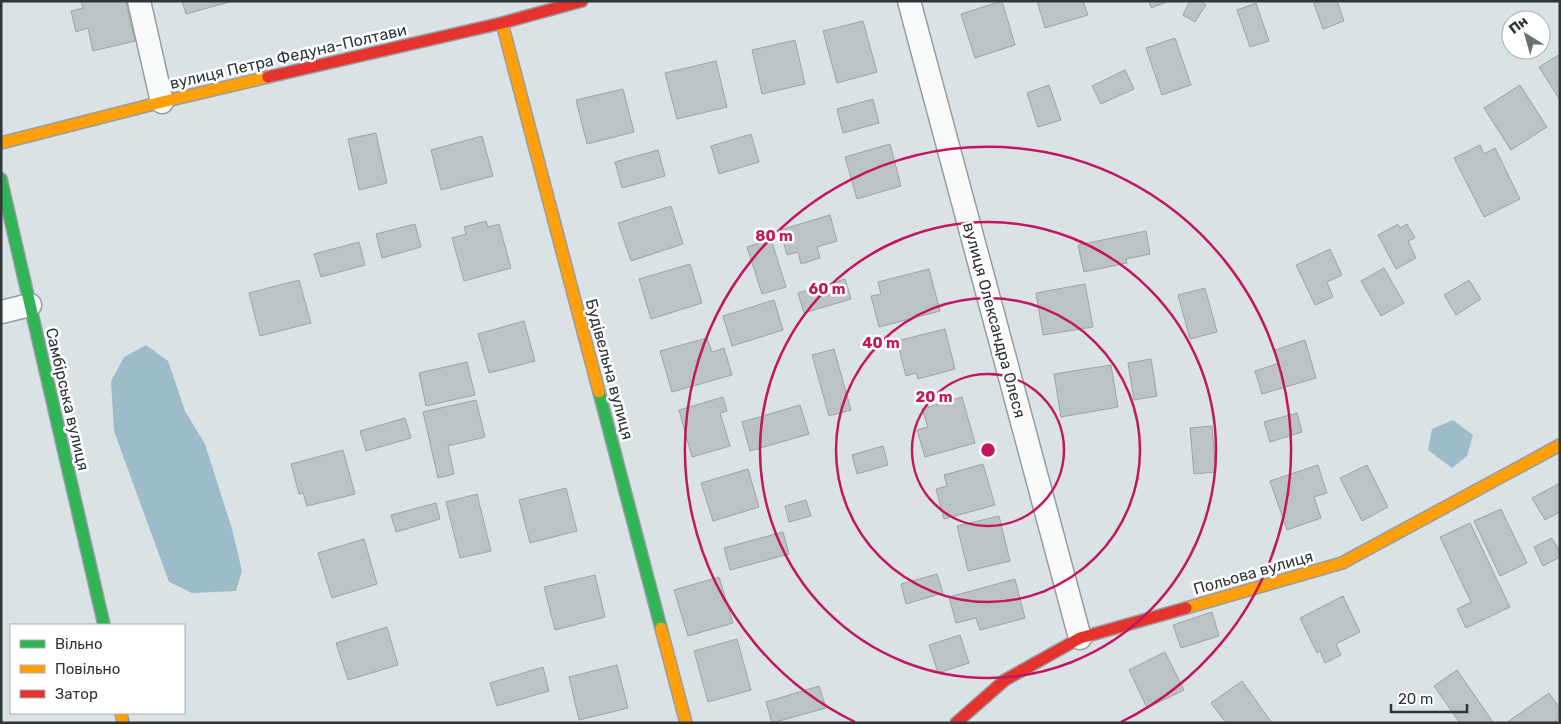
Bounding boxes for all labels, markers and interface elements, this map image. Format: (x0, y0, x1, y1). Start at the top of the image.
north arrow (1501, 10, 1551, 60)
text: Пн (1506, 12, 1531, 38)
street label: вулиця Петра Федуна-Полтави (168, 20, 408, 93)
street label: вулиця Олександра Олеся (959, 220, 1030, 420)
text: 80 m (755, 227, 793, 245)
text: 60 m (809, 280, 845, 298)
street label: Будівельна вулиця (582, 297, 637, 442)
street label: Самбірська вулиця (42, 326, 93, 472)
text: 40 m (862, 334, 900, 352)
text: 20 m (916, 388, 952, 406)
centre of rings (979, 441, 997, 459)
street label: Польова вулиця (1191, 546, 1315, 599)
legend (10, 624, 185, 714)
text: Вільно (55, 635, 103, 653)
text: Повільно (55, 660, 120, 678)
scale bar (1391, 682, 1467, 714)
text: Затор (55, 685, 98, 703)
text: 20 m (1398, 690, 1433, 708)

